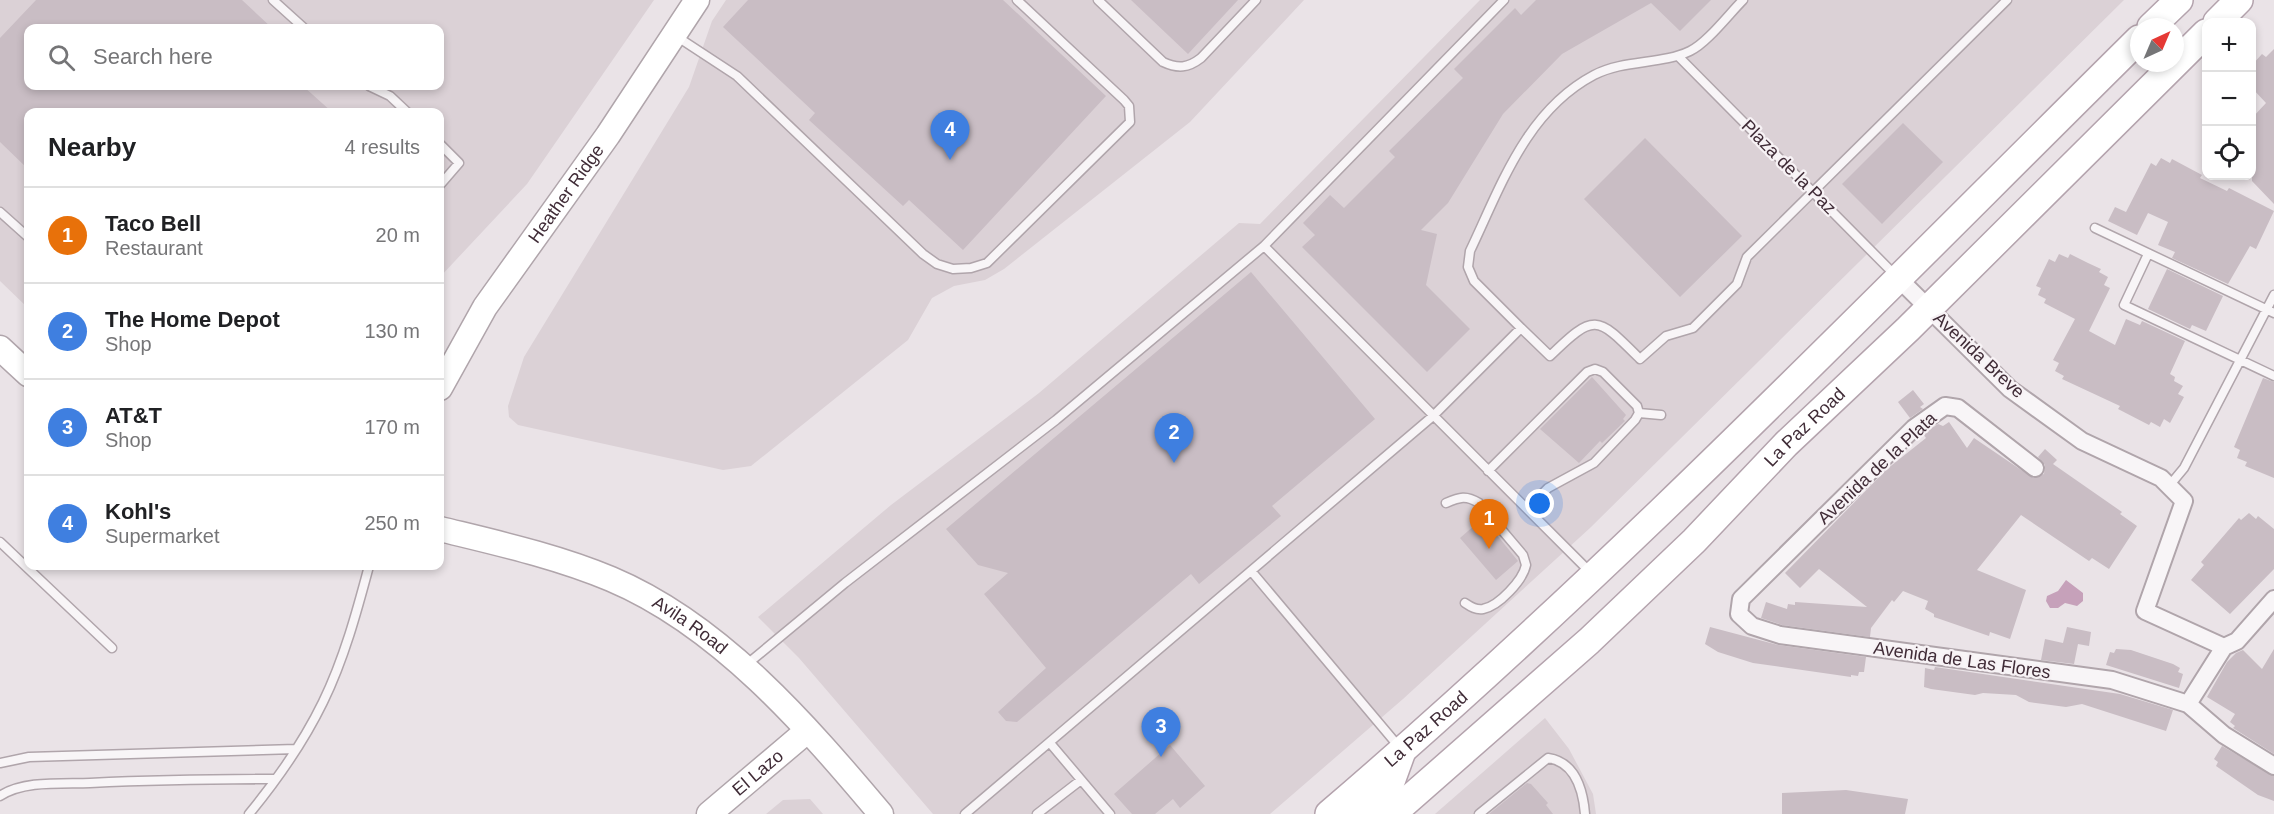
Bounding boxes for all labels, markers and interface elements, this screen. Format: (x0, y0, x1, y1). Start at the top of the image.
north arrow (2130, 18, 2184, 72)
map controls (2202, 18, 2256, 180)
button: + (2202, 18, 2256, 72)
search box (24, 24, 444, 90)
icon: search (45, 41, 78, 74)
text: Search here (93, 44, 213, 69)
button: − (2202, 72, 2256, 126)
pin: 4 (930, 110, 970, 160)
street label: Plaza de la Paz (1738, 116, 1840, 218)
button: locate (2202, 126, 2256, 180)
text: Nearby (48, 132, 136, 162)
text: 4 results (344, 136, 420, 158)
street label: Heather Ridge (524, 141, 608, 247)
text: Taco Bell (105, 211, 201, 236)
text: 1 (62, 224, 73, 246)
text: 20 m (376, 224, 420, 246)
text: Restaurant (105, 237, 203, 259)
text: The Home Depot (105, 307, 280, 332)
street label: Avenida Breve (1929, 308, 2029, 402)
text: 2 (62, 320, 73, 342)
text: 130 m (364, 320, 420, 342)
text: Shop (105, 333, 152, 355)
street label: La Paz Road (1760, 384, 1849, 470)
text: AT&T (105, 403, 162, 428)
street label: Avenida de la Plata (1814, 407, 1941, 528)
pin: 2 (1154, 414, 1194, 463)
text: 3 (62, 416, 73, 438)
text: 170 m (364, 416, 420, 438)
text: Shop (105, 429, 152, 451)
your location (1525, 489, 1554, 518)
text: Kohl's (105, 499, 171, 524)
pin: 1 (1470, 500, 1508, 549)
text: 4 (62, 512, 73, 534)
text: 250 m (364, 512, 420, 534)
text: Supermarket (105, 525, 220, 547)
street label: Avila Road (649, 592, 731, 658)
street label: Avenida de Las Flores (1872, 638, 2052, 682)
street label: La Paz Road (1381, 687, 1472, 771)
pin: 3 (1142, 708, 1180, 757)
street label: El Lazo (728, 746, 787, 800)

